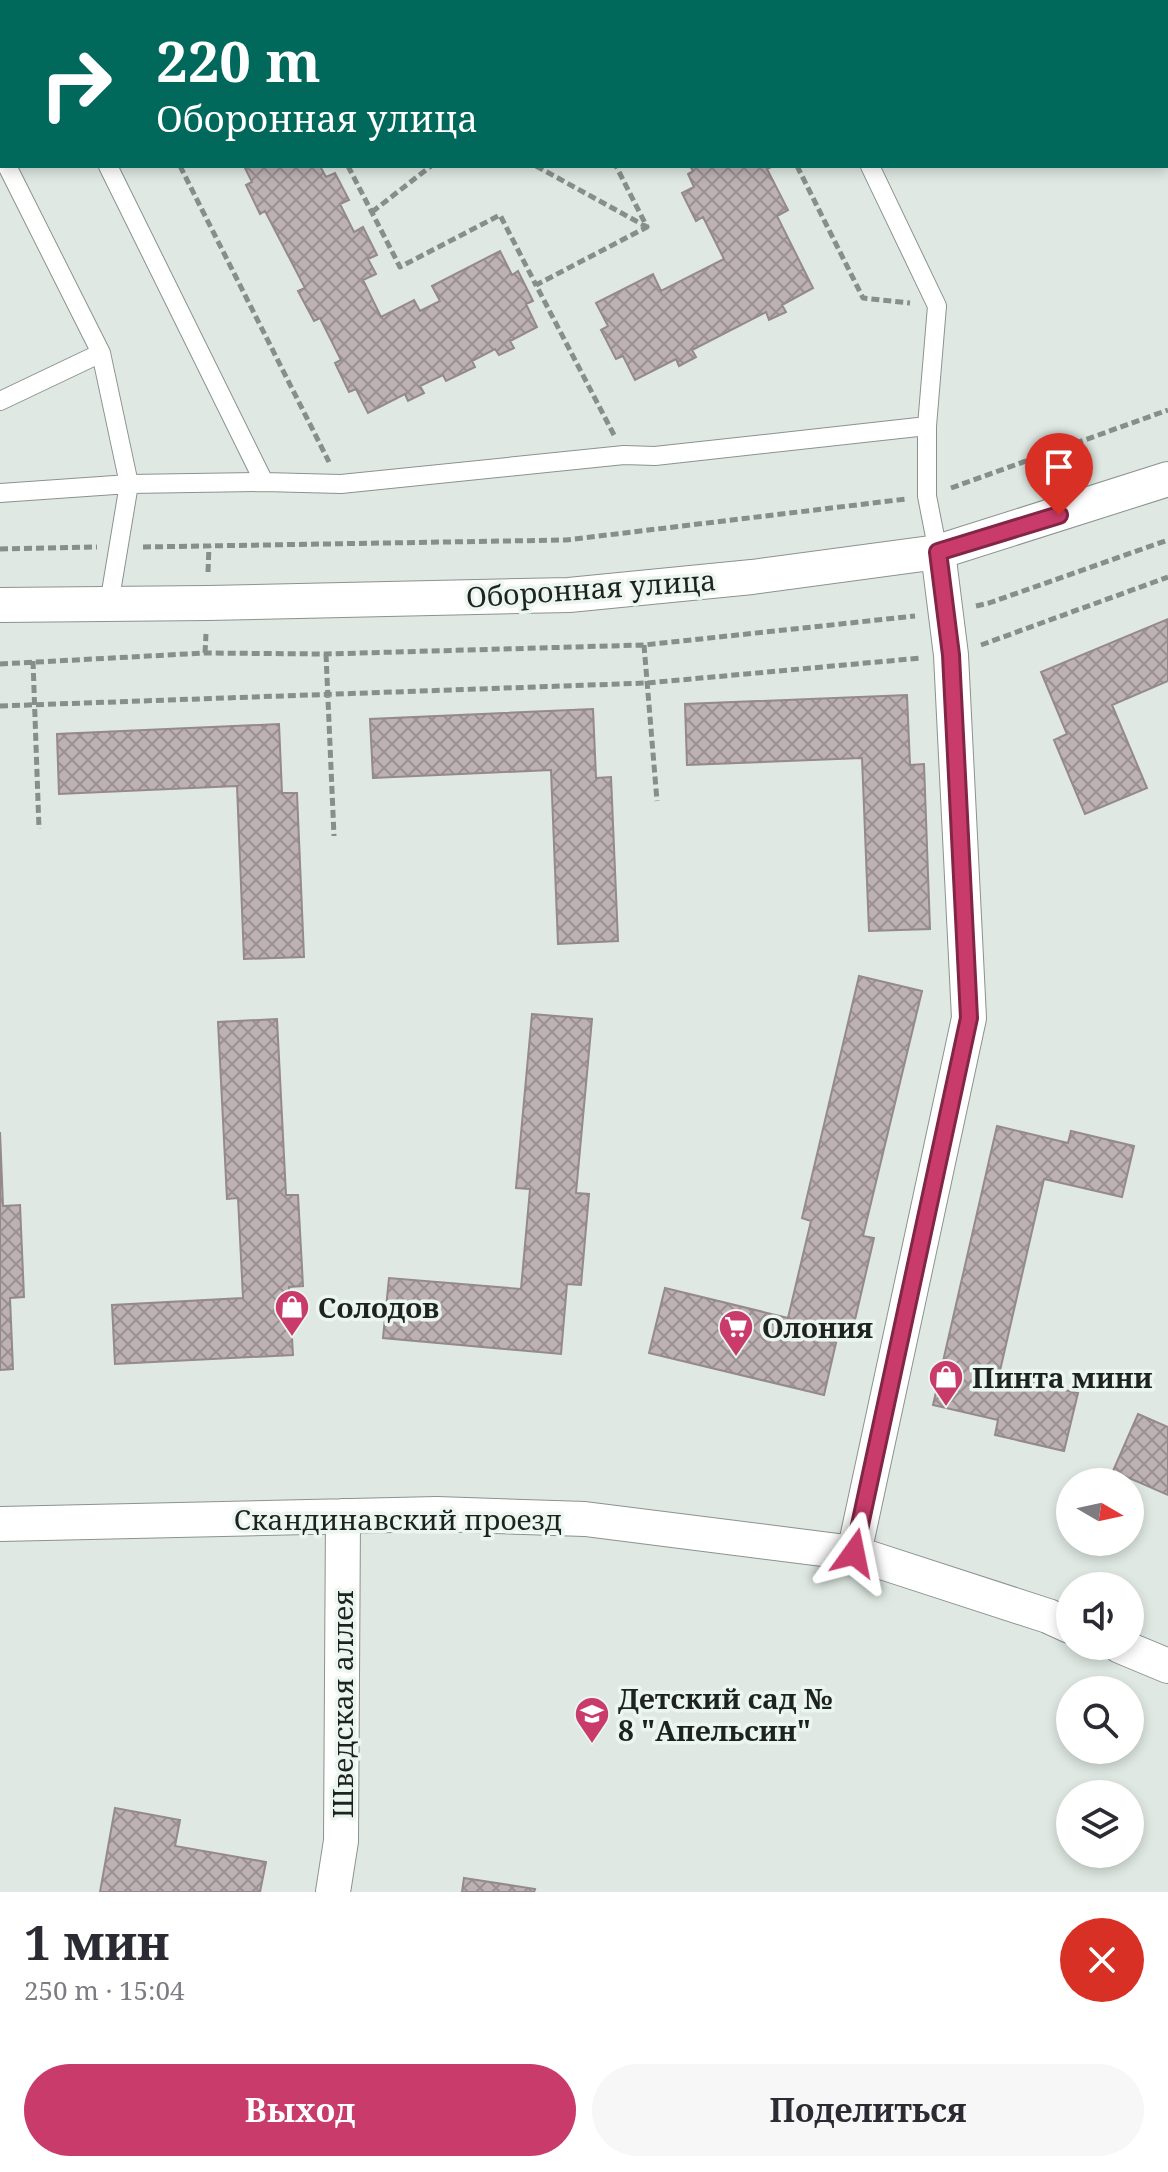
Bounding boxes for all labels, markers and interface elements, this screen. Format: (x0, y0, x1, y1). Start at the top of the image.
text: 220 m (156, 22, 321, 98)
icon: right (24, 32, 128, 136)
text: Оборонная улица (156, 94, 478, 143)
pin (1025, 433, 1093, 515)
icon: arrive (1037, 445, 1081, 489)
street label: Оборонная улица (465, 560, 717, 616)
shop icon: Солодов (273, 1288, 311, 1338)
place label: Солодов (318, 1288, 439, 1326)
supermarket icon: Олония (717, 1308, 755, 1358)
place label: Олония (762, 1308, 873, 1346)
shop icon: Пинта мини (927, 1358, 965, 1408)
place label: Пинта мини (972, 1358, 1153, 1396)
north arrow (1056, 1468, 1144, 1556)
map controls (1056, 1468, 1144, 1868)
street label: Скандинавский проезд (234, 1500, 562, 1538)
position arrow (812, 1511, 896, 1595)
button: sound (1056, 1572, 1144, 1660)
street label: Шведская аллея (323, 1590, 361, 1818)
button: search (1056, 1676, 1144, 1764)
place label: Детский сад № 8 "Апельсин" (618, 1679, 833, 1749)
school or university icon: Детский сад № 8 "Апельсин" (573, 1695, 611, 1745)
button: layers (1056, 1780, 1144, 1868)
text: 1 мин (24, 1909, 169, 1974)
button: close (1060, 1918, 1144, 2002)
text: 250 m · 15:04 (24, 1972, 185, 2008)
button: Выход (24, 2064, 576, 2156)
button: Поделиться (592, 2064, 1144, 2156)

